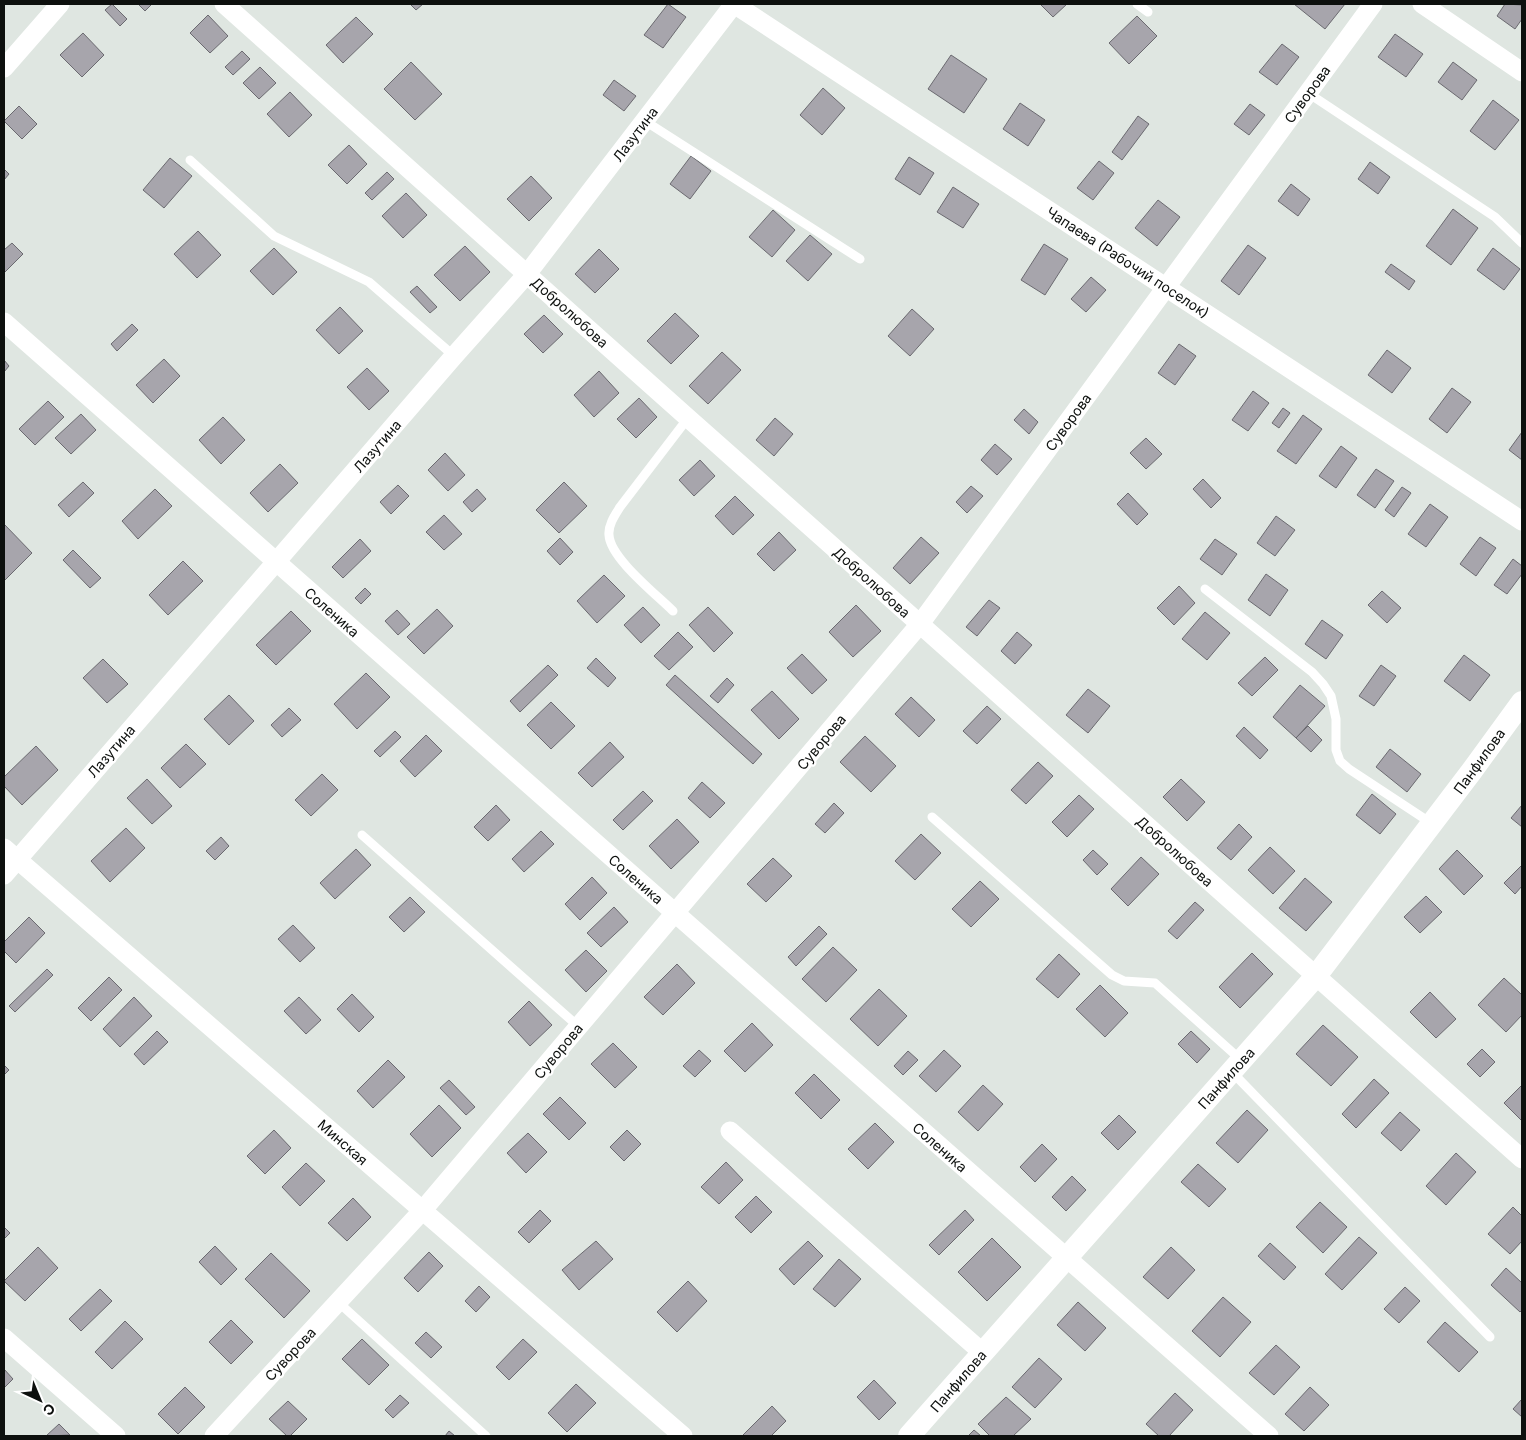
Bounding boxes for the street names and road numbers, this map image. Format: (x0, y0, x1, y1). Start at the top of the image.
street label: Суворова (1280, 62, 1334, 126)
street label: Лазутина (609, 103, 661, 165)
street label: Чапаева (Рабочий поселок) (1043, 203, 1213, 321)
street label: Добролюбова (528, 273, 612, 351)
street label: Суворова (1041, 390, 1095, 454)
street label: Лазутина (349, 416, 405, 476)
street label: Добролюбова (830, 543, 914, 621)
street label: Соленика (301, 584, 363, 640)
street label: Суворова (793, 711, 849, 773)
street label: Лазутина (83, 721, 139, 781)
street label: Панфилова (1450, 725, 1508, 797)
street label: Добролюбова (1133, 812, 1217, 890)
street label: Соленика (605, 851, 667, 907)
street label: Суворова (530, 1020, 586, 1082)
street label: Панфилова (1194, 1044, 1258, 1112)
street label: Минская (315, 1116, 371, 1168)
street label: Соленика (909, 1119, 971, 1175)
street label: Суворова (261, 1324, 319, 1384)
street label: Панфилова (926, 1346, 990, 1416)

